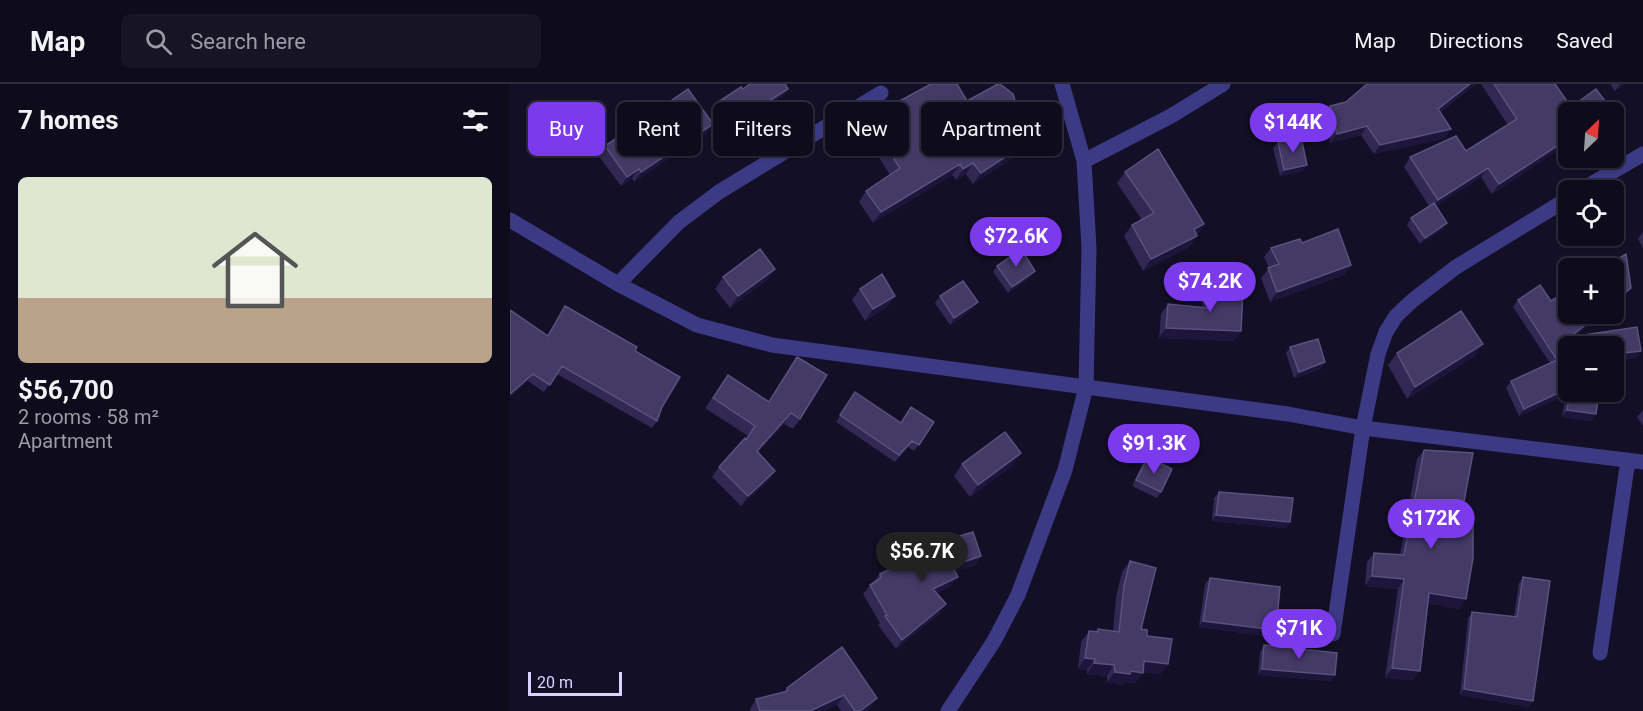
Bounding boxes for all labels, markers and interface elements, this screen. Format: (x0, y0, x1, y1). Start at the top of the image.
search box (121, 14, 541, 68)
text: Map (30, 25, 85, 58)
icon: search (142, 25, 175, 58)
text: Search here (190, 29, 306, 54)
text: Map (1354, 29, 1396, 53)
text: Directions (1429, 29, 1523, 53)
text: Saved (1556, 29, 1613, 53)
chip: Buy (528, 102, 605, 156)
chip: Rent (617, 102, 701, 156)
chip: Filters (713, 102, 813, 156)
chip: New (825, 102, 909, 156)
chip: Apartment (921, 102, 1062, 156)
north arrow (1558, 102, 1624, 168)
map controls (1558, 102, 1624, 402)
pin: $144K (1251, 103, 1335, 154)
icon: filters (459, 104, 492, 137)
text: 7 homes (18, 105, 119, 135)
text: $144K (1264, 110, 1322, 134)
button: locate (1558, 180, 1624, 246)
icon: home (201, 216, 309, 324)
pin: $72.6K (967, 217, 1065, 268)
text: $72.6K (984, 224, 1048, 248)
button: + (1558, 258, 1624, 324)
pin: $74.2K (1161, 262, 1259, 313)
text: $74.2K (1178, 269, 1242, 293)
button: − (1558, 336, 1624, 402)
text: $56,700 (18, 375, 114, 405)
text: 2 rooms · 58 m² (18, 405, 159, 429)
pin: $91.3K (1105, 424, 1203, 475)
text: Apartment (18, 429, 113, 453)
text: $91.3K (1122, 431, 1186, 455)
pin: $172K (1389, 499, 1473, 550)
text: $172K (1402, 506, 1460, 530)
pin: $56.7K (873, 532, 971, 583)
text: $56.7K (890, 539, 954, 563)
pin: $71K (1263, 609, 1335, 660)
text: $71K (1275, 616, 1323, 640)
scale bar (528, 669, 622, 696)
text: 20 m (537, 673, 573, 692)

